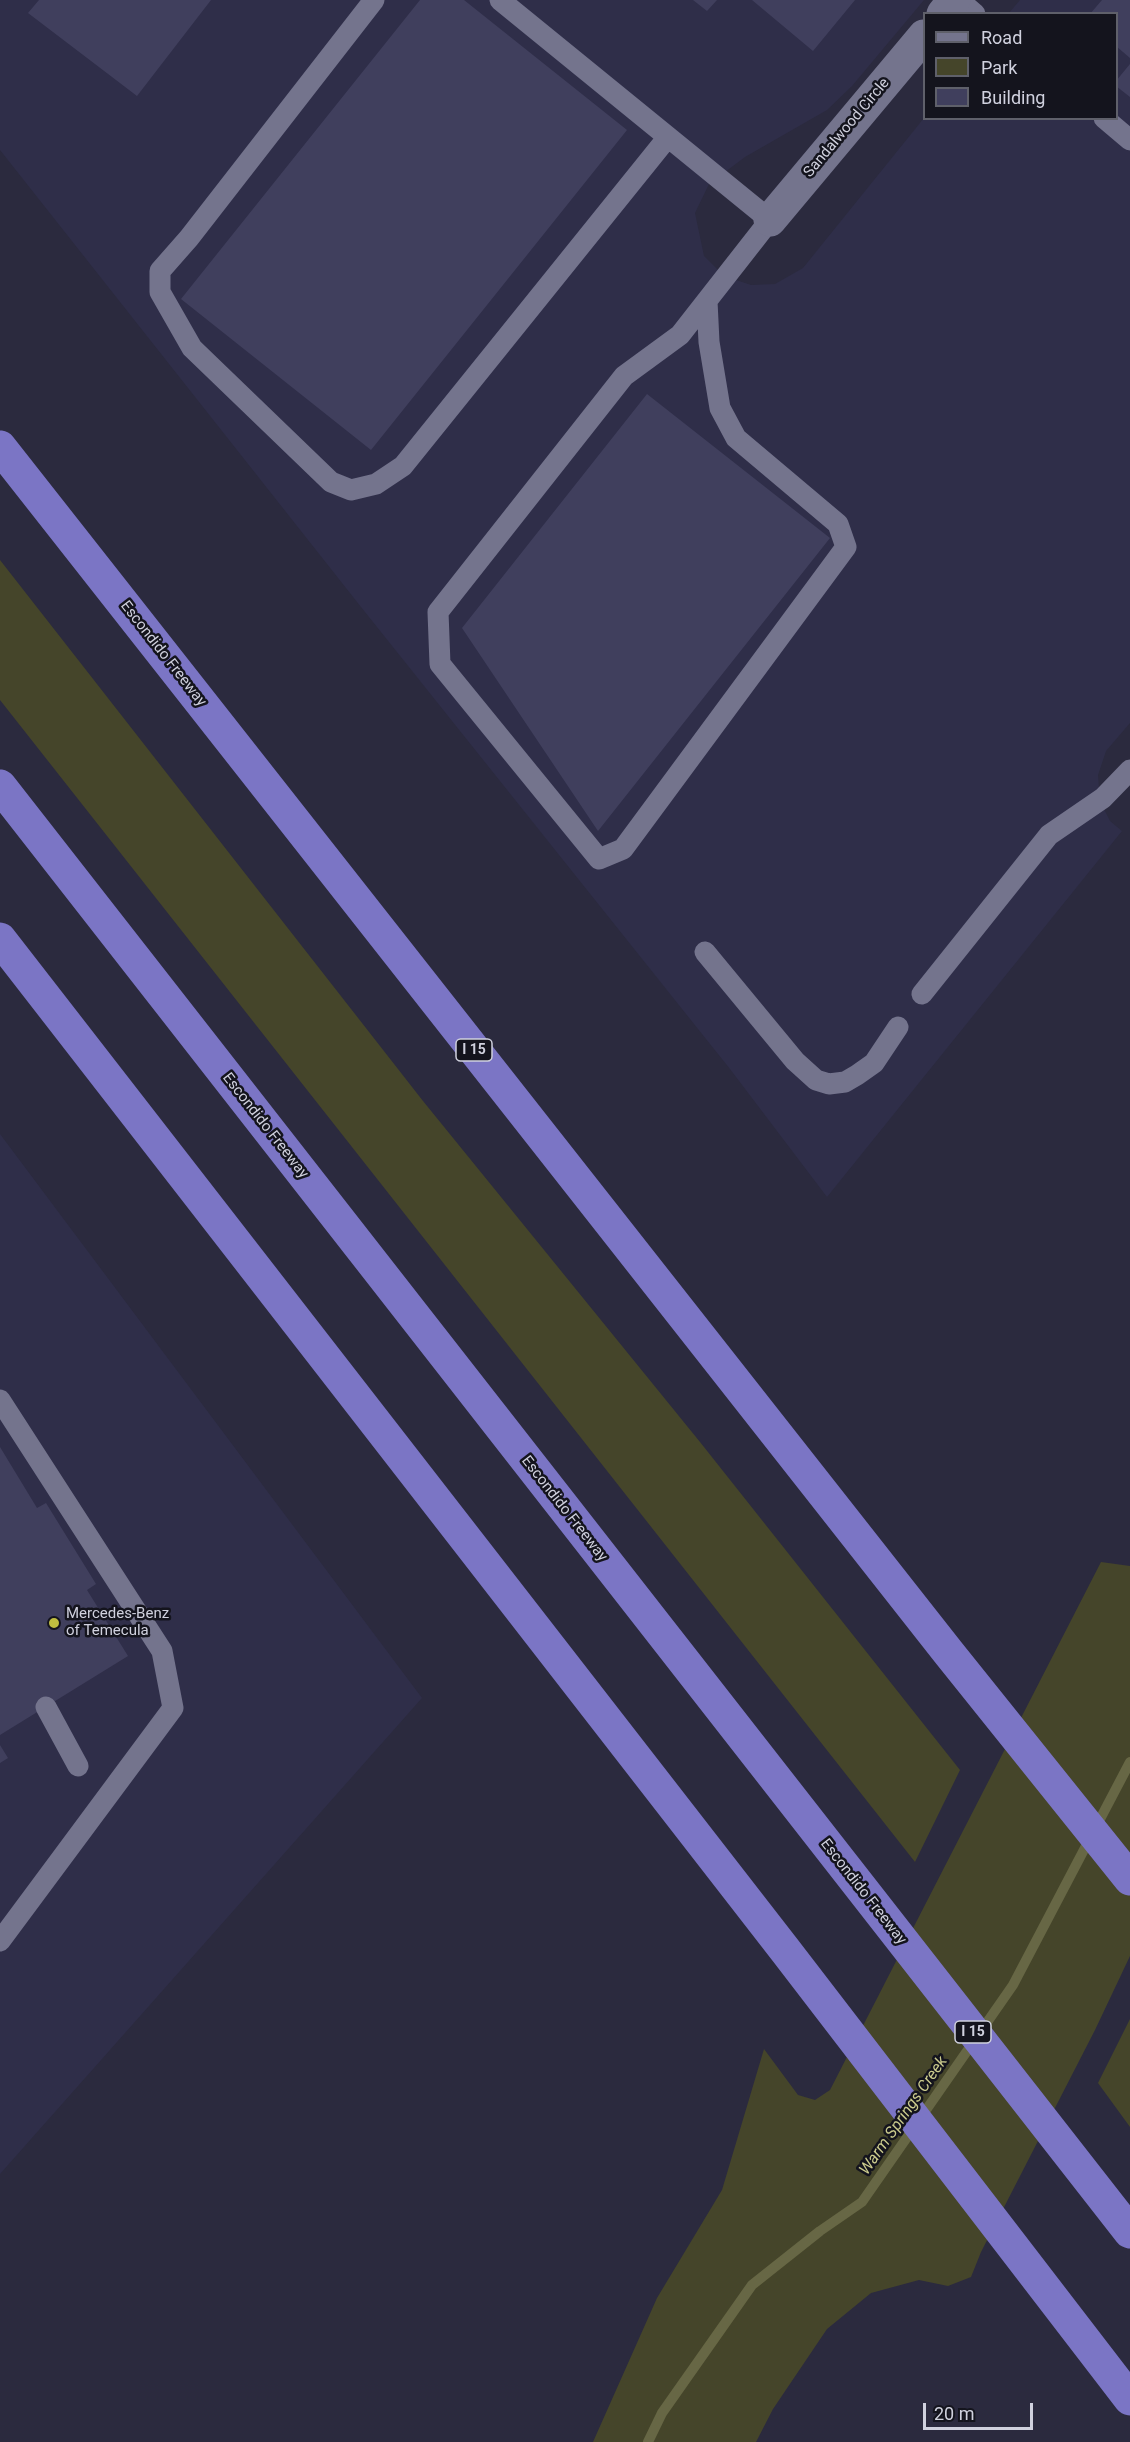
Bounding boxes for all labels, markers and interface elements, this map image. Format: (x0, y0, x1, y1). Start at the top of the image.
legend (923, 12, 1118, 120)
text: Road (981, 27, 1022, 48)
text: Park (981, 57, 1017, 78)
street label: Sandalwood Circle (800, 75, 894, 181)
text: Building (981, 87, 1045, 108)
street label: Escondido Freeway (116, 598, 210, 710)
road number: I 15 (456, 1039, 492, 1061)
street label: Escondido Freeway (218, 1070, 312, 1182)
street label: Escondido Freeway (517, 1453, 611, 1565)
place label: Mercedes-Benz of Temecula (66, 1605, 169, 1640)
marker: Mercedes-Benz of Temecula (47, 1616, 61, 1630)
street label: Escondido Freeway (816, 1836, 910, 1948)
road number: I 15 (955, 2021, 991, 2043)
water label: Warm Springs Creek (856, 2053, 952, 2179)
scale bar (926, 2391, 1036, 2429)
text: 20 m (934, 2403, 974, 2424)

